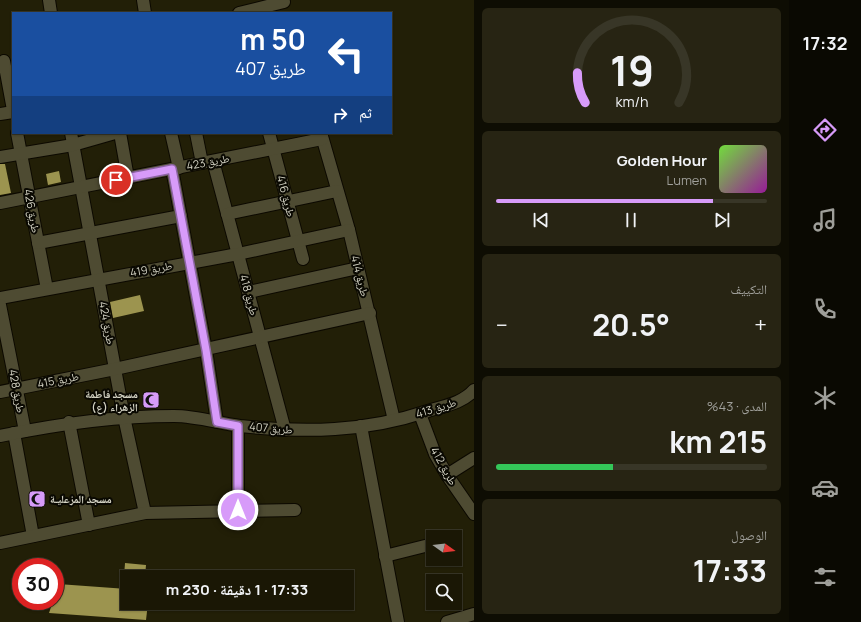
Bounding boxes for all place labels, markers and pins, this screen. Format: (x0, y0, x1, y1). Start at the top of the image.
pin (99, 163, 133, 197)
place label: مسجد فاطمة الزهراء (ع) (85, 386, 138, 415)
mosque icon: مسجد فاطمة الزهراء (ع) (141, 390, 161, 410)
mosque icon: مسجد المزعليـة (27, 489, 47, 509)
place label: مسجد المزعليـة (50, 491, 112, 506)

